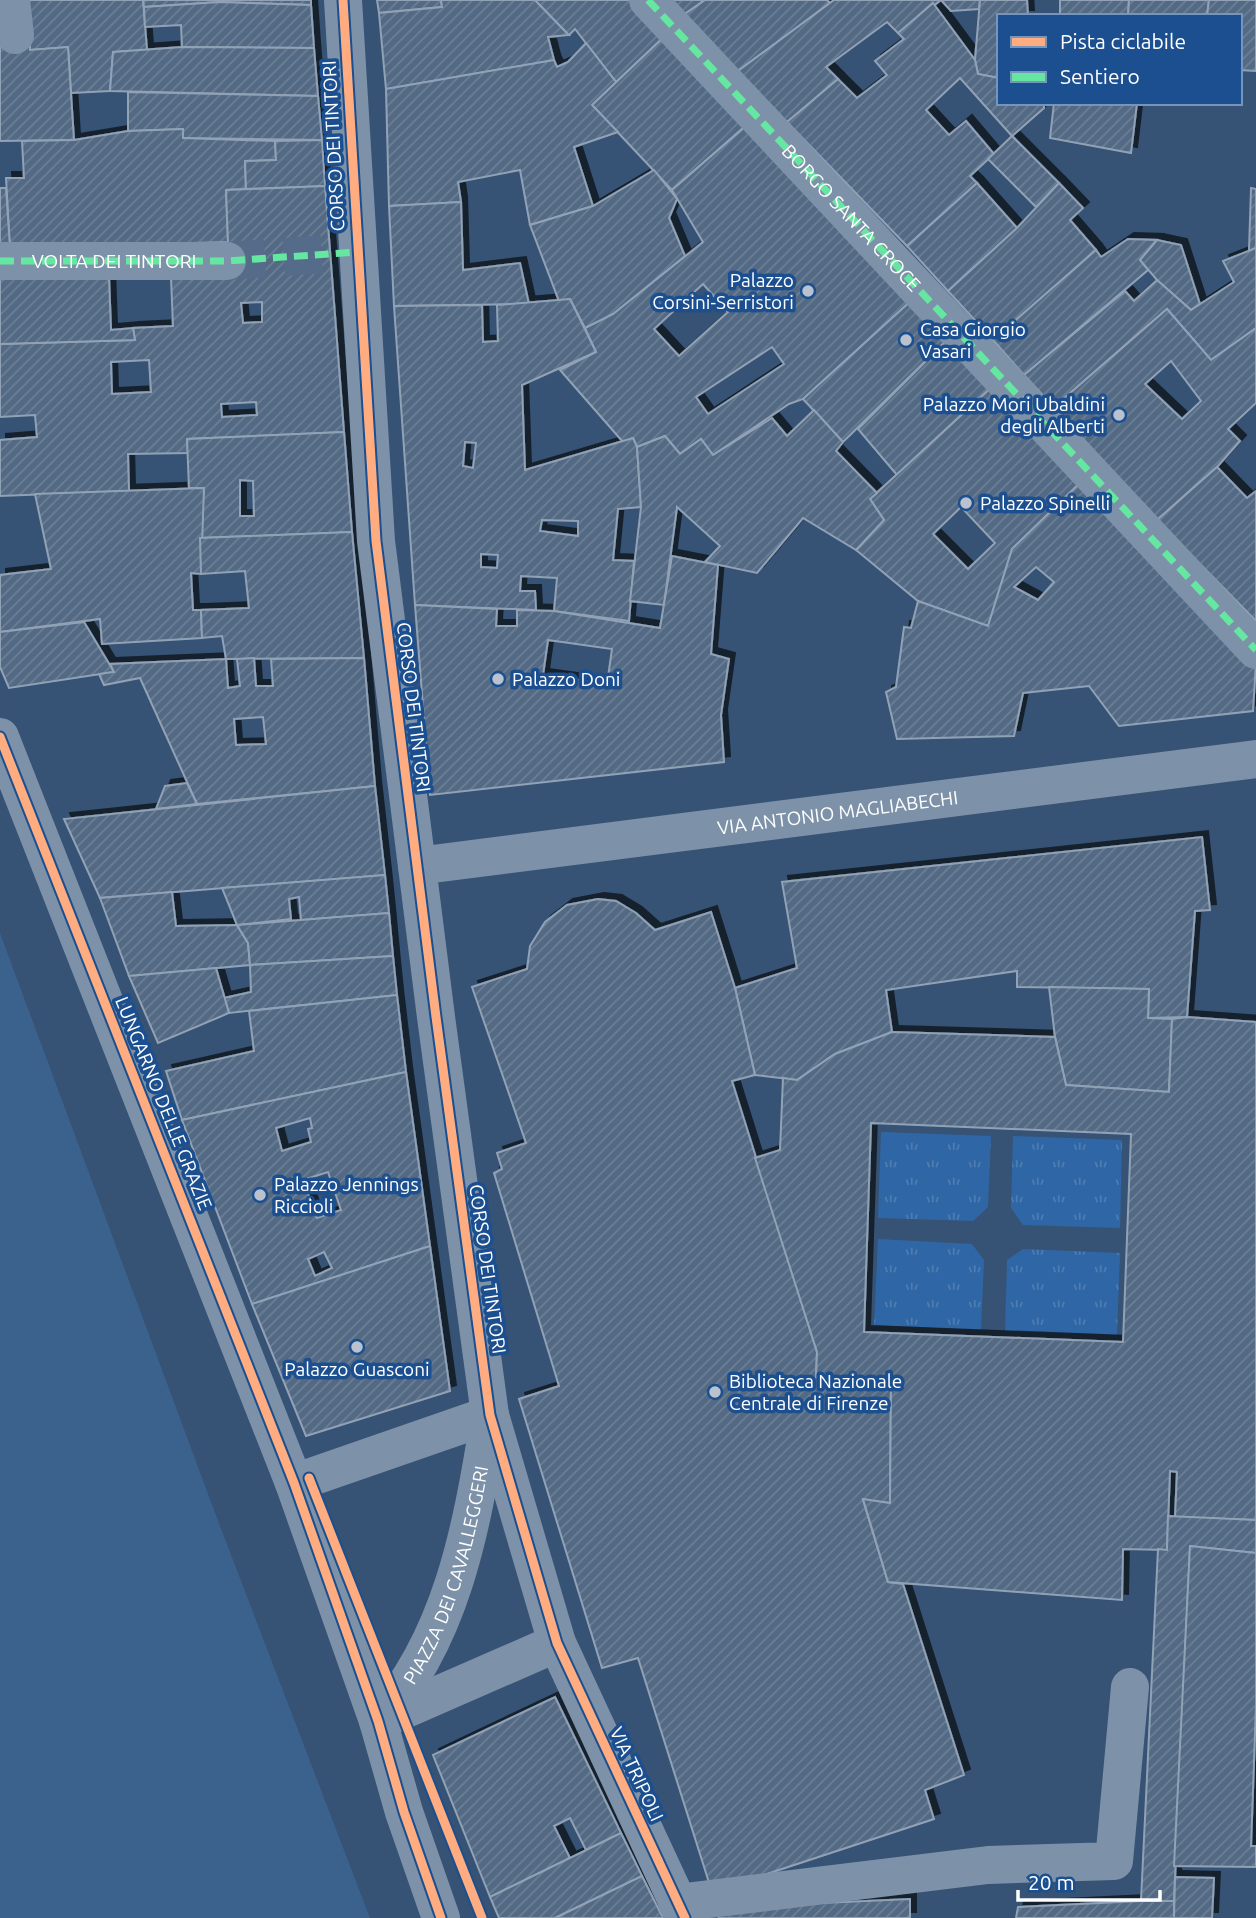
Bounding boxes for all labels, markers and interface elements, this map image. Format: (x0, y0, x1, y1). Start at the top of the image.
legend (997, 14, 1242, 105)
text: Pista ciclabile (1060, 29, 1186, 53)
street label: CORSO DEI TINTORI (318, 60, 348, 232)
text: Sentiero (1060, 64, 1140, 88)
street label: BORGO SANTA CROCE (778, 140, 926, 296)
street label: VOLTA DEI TINTORI (32, 250, 196, 272)
place label: Palazzo Corsini-Serristori (652, 269, 794, 313)
marker: Palazzo Corsini-Serristori (800, 283, 816, 299)
place label: Casa Giorgio Vasari (920, 318, 1026, 362)
marker: Casa Giorgio Vasari (898, 332, 914, 348)
place label: Palazzo Mori Ubaldini degli Alberti (923, 393, 1105, 437)
marker: Palazzo Mori Ubaldini degli Alberti (1111, 407, 1127, 423)
place label: Palazzo Spinelli (980, 492, 1110, 514)
marker: Palazzo Spinelli (958, 495, 974, 511)
street label: CORSO DEI TINTORI (393, 621, 435, 793)
place label: Palazzo Doni (512, 668, 621, 690)
marker: Palazzo Doni (490, 671, 506, 687)
street label: VIA ANTONIO MAGLIABECHI (716, 786, 959, 839)
street label: LUNGARNO DELLE GRAZIE (111, 993, 217, 1213)
place label: Palazzo Jennings Riccioli (274, 1173, 419, 1217)
street label: CORSO DEI TINTORI (465, 1183, 511, 1355)
marker: Palazzo Jennings Riccioli (252, 1187, 268, 1203)
marker: Palazzo Guasconi (349, 1339, 365, 1355)
place label: Palazzo Guasconi (284, 1358, 430, 1380)
place label: Biblioteca Nazionale Centrale di Firenze (729, 1370, 902, 1414)
marker: Biblioteca Nazionale Centrale di Firenze (707, 1384, 723, 1400)
street label: PIAZZA DEI CAVALLEGGERI (399, 1464, 492, 1688)
street label: VIA TRIPOLI (606, 1723, 668, 1825)
scale bar (1018, 1858, 1160, 1902)
text: 20 m (1028, 1870, 1075, 1894)

